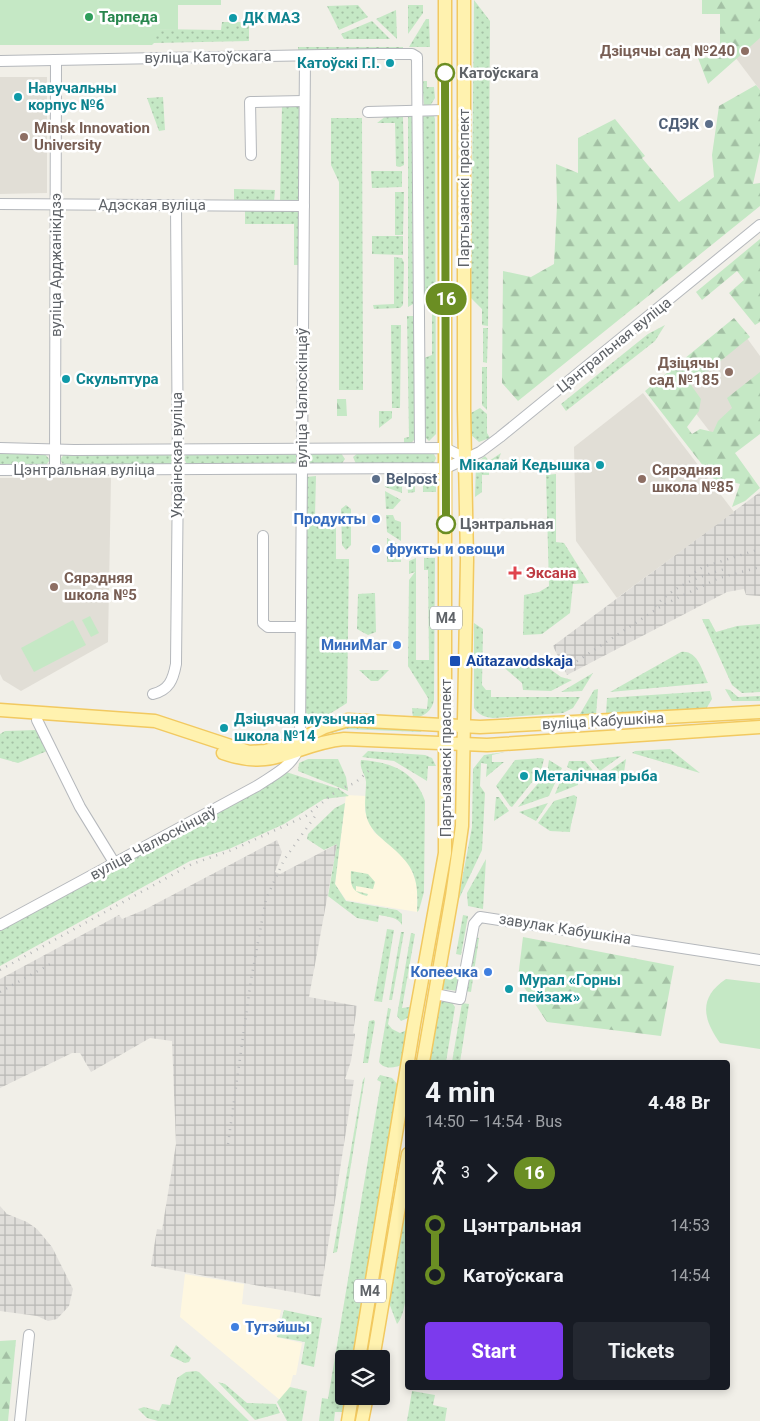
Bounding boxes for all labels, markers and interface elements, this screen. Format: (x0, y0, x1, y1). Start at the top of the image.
place label: Тарпеда (99, 8, 158, 26)
place label: ДК МАЗ (243, 9, 300, 27)
marker: Тарпеда (83, 11, 95, 23)
marker: ДК МАЗ (227, 12, 239, 24)
place label: Дзіцячы сад №240 (600, 42, 735, 60)
marker: Дзіцячы сад №240 (739, 45, 751, 57)
street label: вуліца Катоўскага (144, 47, 272, 67)
place label: Катоўскі Г.І. (297, 54, 380, 72)
marker: Катоўскі Г.І. (384, 57, 396, 69)
marker: Катоўскага (435, 63, 455, 83)
place label: Катоўскага (459, 64, 538, 82)
place label: Навучальны корпус №6 (28, 79, 117, 114)
marker: Навучальны корпус №6 (12, 91, 24, 103)
street label: Партызанскі праспект (455, 109, 473, 267)
place label: СДЭК (659, 115, 699, 133)
marker: СДЭК (703, 118, 715, 130)
place label: Minsk Innovation University (34, 119, 150, 154)
marker: Minsk Innovation University (18, 131, 30, 143)
street label: вуліца Арджанікідзэ (47, 193, 65, 337)
street label: Адэская вуліца (98, 196, 206, 214)
line badge: 16 (424, 283, 468, 315)
text: 16 (436, 288, 456, 309)
street label: Цэнтральная вуліца (553, 293, 675, 397)
street label: вуліца Чалюскінцаў (293, 328, 311, 468)
place label: Дзіцячы сад №185 (649, 354, 719, 389)
marker: Дзіцячы сад №185 (723, 366, 735, 378)
place label: Скульптура (76, 370, 159, 388)
marker: Скульптура (60, 373, 72, 385)
street label: Украінская вуліца (168, 392, 186, 518)
place label: Мікалай Кедышка (459, 456, 590, 474)
marker: Мікалай Кедышка (594, 459, 606, 471)
street label: Цэнтральная вуліца (13, 461, 155, 479)
place label: Сярэдняя школа №85 (652, 461, 734, 496)
place label: Belpost (386, 470, 437, 488)
marker: Belpost (370, 473, 382, 485)
marker: Сярэдняя школа №85 (636, 473, 648, 485)
place label: Продукты (293, 510, 366, 528)
marker: Продукты (370, 513, 382, 525)
marker: Цэнтральная (436, 514, 456, 534)
place label: Цэнтральная (460, 515, 554, 533)
place label: фрукты и овощи (386, 540, 505, 558)
marker: фрукты и овощи (370, 543, 382, 555)
place label: Эксана (526, 564, 576, 582)
marker: Эксана (508, 566, 522, 580)
place label: Сярэдняя школа №5 (64, 569, 137, 604)
marker: Сярэдняя школа №5 (48, 581, 60, 593)
road number: М4 (430, 606, 462, 630)
place label: МиниМаг (321, 636, 388, 654)
marker: МиниМаг (391, 639, 403, 651)
place label: Aŭtazavodskaja (466, 652, 573, 670)
marker: Aŭtazavodskaja (448, 654, 462, 668)
street label: Партызанскі праспект (437, 679, 455, 837)
street label: вуліца Кабушкіна (541, 709, 665, 733)
place label: Дзіцячая музычная школа №14 (234, 710, 375, 745)
marker: Дзіцячая музычная школа №14 (218, 722, 230, 734)
place label: Металічная рыба (534, 767, 658, 785)
marker: Металічная рыба (518, 770, 530, 782)
street label: вуліца Чалюскінцаў (87, 802, 219, 884)
street label: завулак Кабушкіна (498, 910, 632, 948)
place label: Копеечка (411, 963, 478, 981)
marker: Копеечка (482, 966, 494, 978)
place label: Мурал «Горны пейзаж» (519, 971, 621, 1006)
marker: Мурал «Горны пейзаж» (503, 983, 515, 995)
text: 4 min (425, 1076, 495, 1109)
text: 4.48 Br (648, 1091, 710, 1114)
text: 14:50 – 14:54 · Bus (425, 1112, 562, 1131)
icon: walk (425, 1159, 453, 1187)
icon: forward (478, 1159, 506, 1187)
text: 16 (524, 1162, 545, 1183)
text: 3 (461, 1163, 470, 1182)
text: Цэнтральная (463, 1214, 582, 1237)
text: 14:53 (670, 1216, 710, 1235)
text: Катоўскага (463, 1264, 564, 1287)
text: 14:54 (670, 1266, 710, 1285)
road number: М4 (354, 1280, 386, 1302)
place label: Тутэйшы (245, 1318, 310, 1336)
marker: Тутэйшы (229, 1321, 241, 1333)
button: Start (425, 1322, 563, 1380)
button: Tickets (573, 1322, 710, 1380)
map controls (335, 1350, 390, 1405)
button: layers (335, 1350, 390, 1405)

